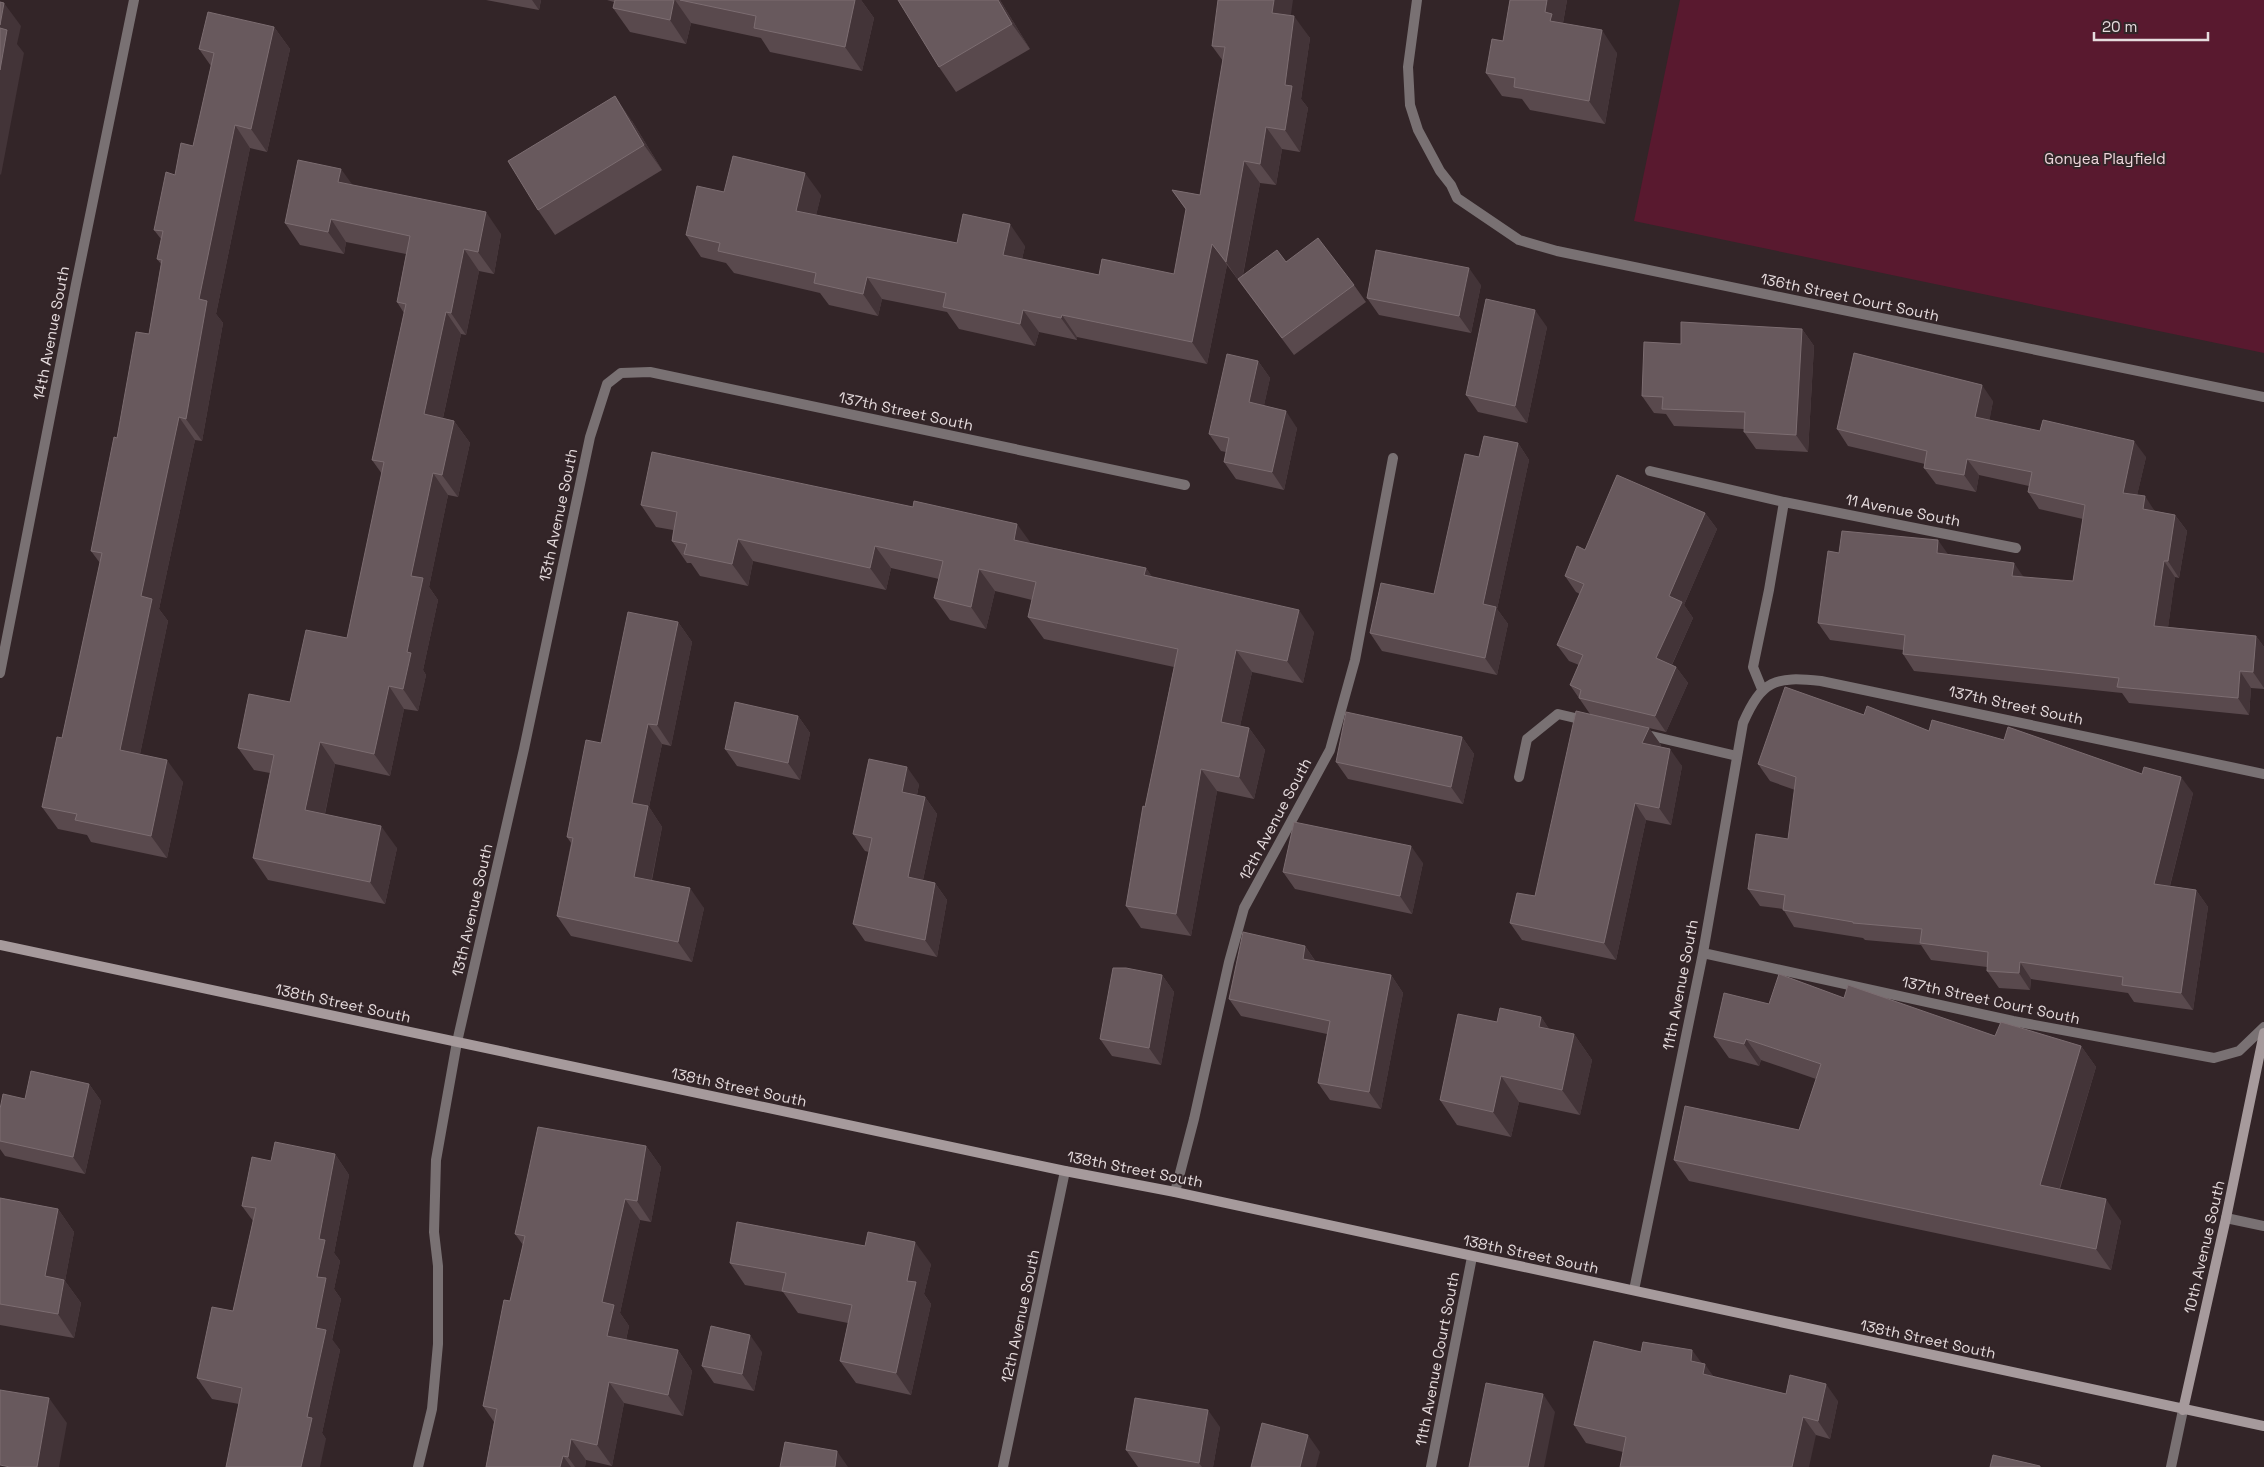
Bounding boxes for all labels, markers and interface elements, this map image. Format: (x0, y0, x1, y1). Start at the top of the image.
scale bar (2094, 10, 2208, 42)
text: 20 m (2102, 17, 2137, 36)
park label: Gonyea Playfield (2044, 149, 2166, 168)
street label: 14th Avenue South (29, 264, 73, 402)
street label: 136th Street Court South (1759, 269, 1941, 325)
street label: 137th Street South (837, 387, 975, 435)
street label: 13th Avenue South (535, 447, 581, 583)
street label: 11 Avenue South (1844, 490, 1962, 530)
street label: 137th Street South (1947, 681, 2085, 729)
street label: 12th Avenue South (1235, 755, 1315, 883)
street label: 13th Avenue South (447, 842, 497, 978)
street label: 11th Avenue South (1658, 918, 1702, 1052)
street label: 137th Street Court South (1900, 972, 2082, 1028)
street label: 138th Street South (274, 979, 412, 1027)
street label: 138th Street South (670, 1063, 808, 1111)
street label: 138th Street South (1065, 1147, 1205, 1191)
street label: 10th Avenue South (2179, 1179, 2229, 1315)
street label: 138th Street South (1462, 1230, 1600, 1278)
street label: 12th Avenue South (997, 1248, 1043, 1384)
street label: 11th Avenue Court South (1411, 1270, 1463, 1448)
street label: 138th Street South (1859, 1315, 1997, 1363)

